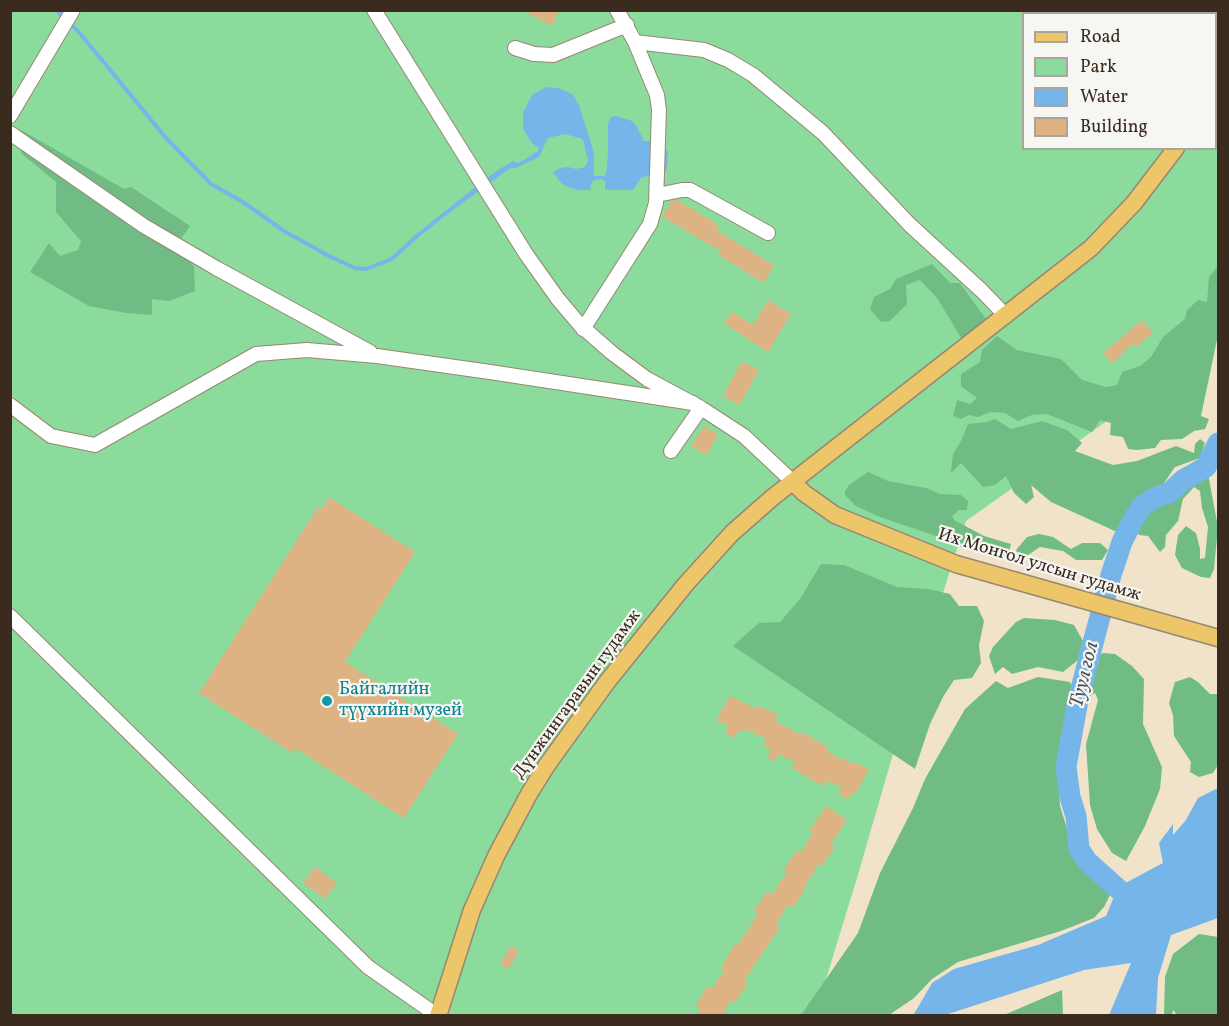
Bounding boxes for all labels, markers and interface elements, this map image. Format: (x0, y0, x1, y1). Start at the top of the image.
legend (1022, 12, 1217, 150)
text: Road (1080, 25, 1121, 50)
text: Park (1080, 55, 1117, 80)
text: Water (1080, 85, 1128, 110)
text: Building (1080, 115, 1148, 140)
street label: Их Монгол улсын гудамж (935, 525, 1143, 607)
street label: Дүнжингаравын гудамж (509, 606, 647, 784)
water label: Туул гол (1066, 640, 1106, 710)
place label: Байгалийн түүхийн музей (339, 680, 462, 722)
marker: Байгалийн түүхийн музей (320, 694, 334, 708)

